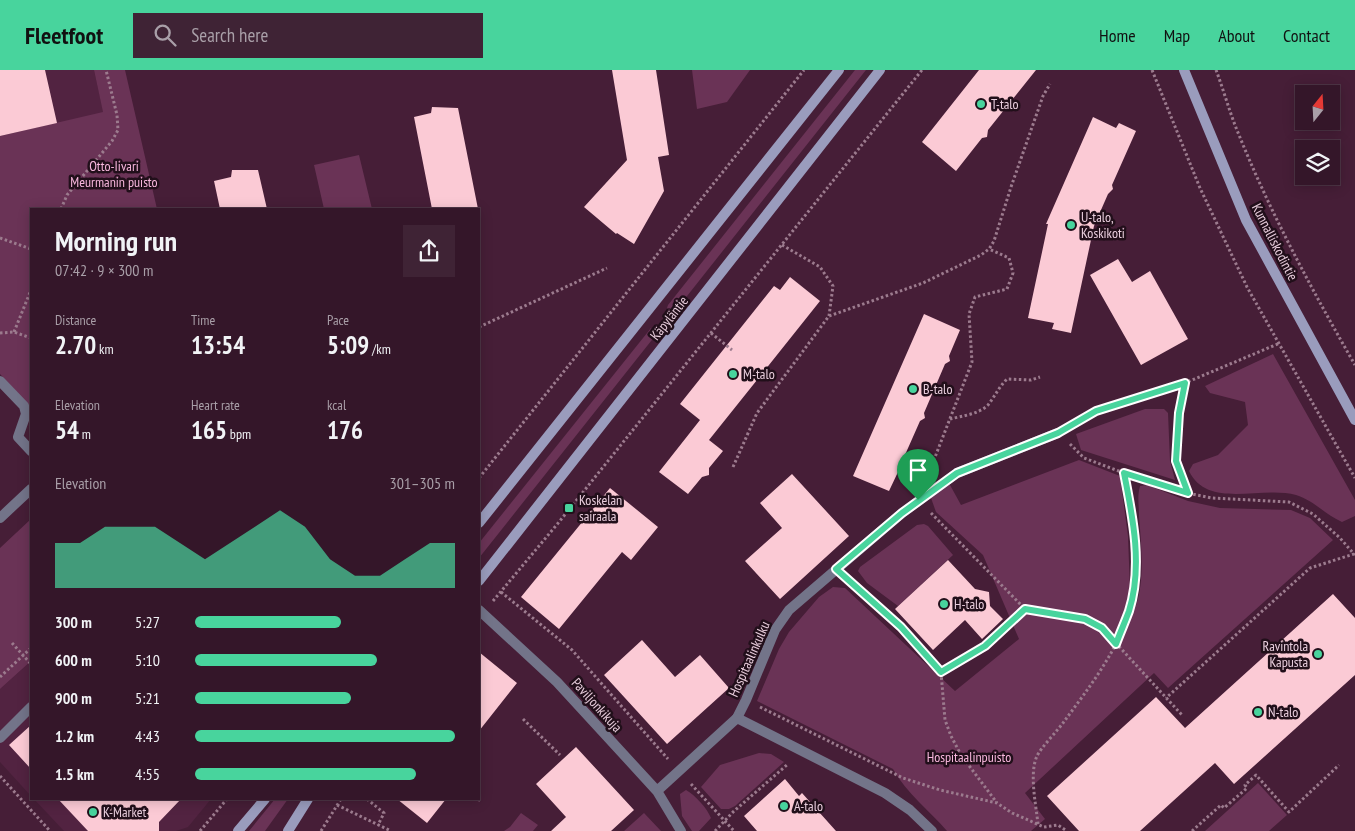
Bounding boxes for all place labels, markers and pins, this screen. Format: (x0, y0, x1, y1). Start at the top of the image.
place label: T-talo (991, 95, 1019, 113)
marker: T-talo (975, 98, 987, 110)
place label: U-talo, Koskikoti (1081, 208, 1125, 242)
marker: U-talo, Koskikoti (1065, 219, 1077, 231)
place label: M-talo (743, 365, 775, 383)
marker: M-talo (727, 368, 739, 380)
place label: B-talo (923, 380, 952, 398)
marker: B-talo (907, 383, 919, 395)
pin (897, 449, 939, 500)
place label: Koskelan sairaala (579, 491, 622, 525)
marker: Koskelan sairaala (563, 502, 575, 514)
place label: H-talo (954, 595, 984, 613)
marker: H-talo (938, 598, 950, 610)
place label: Ravintola Kapusta (1262, 637, 1308, 671)
marker: Ravintola Kapusta (1312, 648, 1324, 660)
place label: N-talo (1268, 703, 1298, 721)
marker: N-talo (1252, 706, 1264, 718)
place label: A-talo (794, 797, 823, 815)
marker: A-talo (778, 800, 790, 812)
place label: K-Market (103, 803, 147, 821)
marker: K-Market (87, 806, 99, 818)

